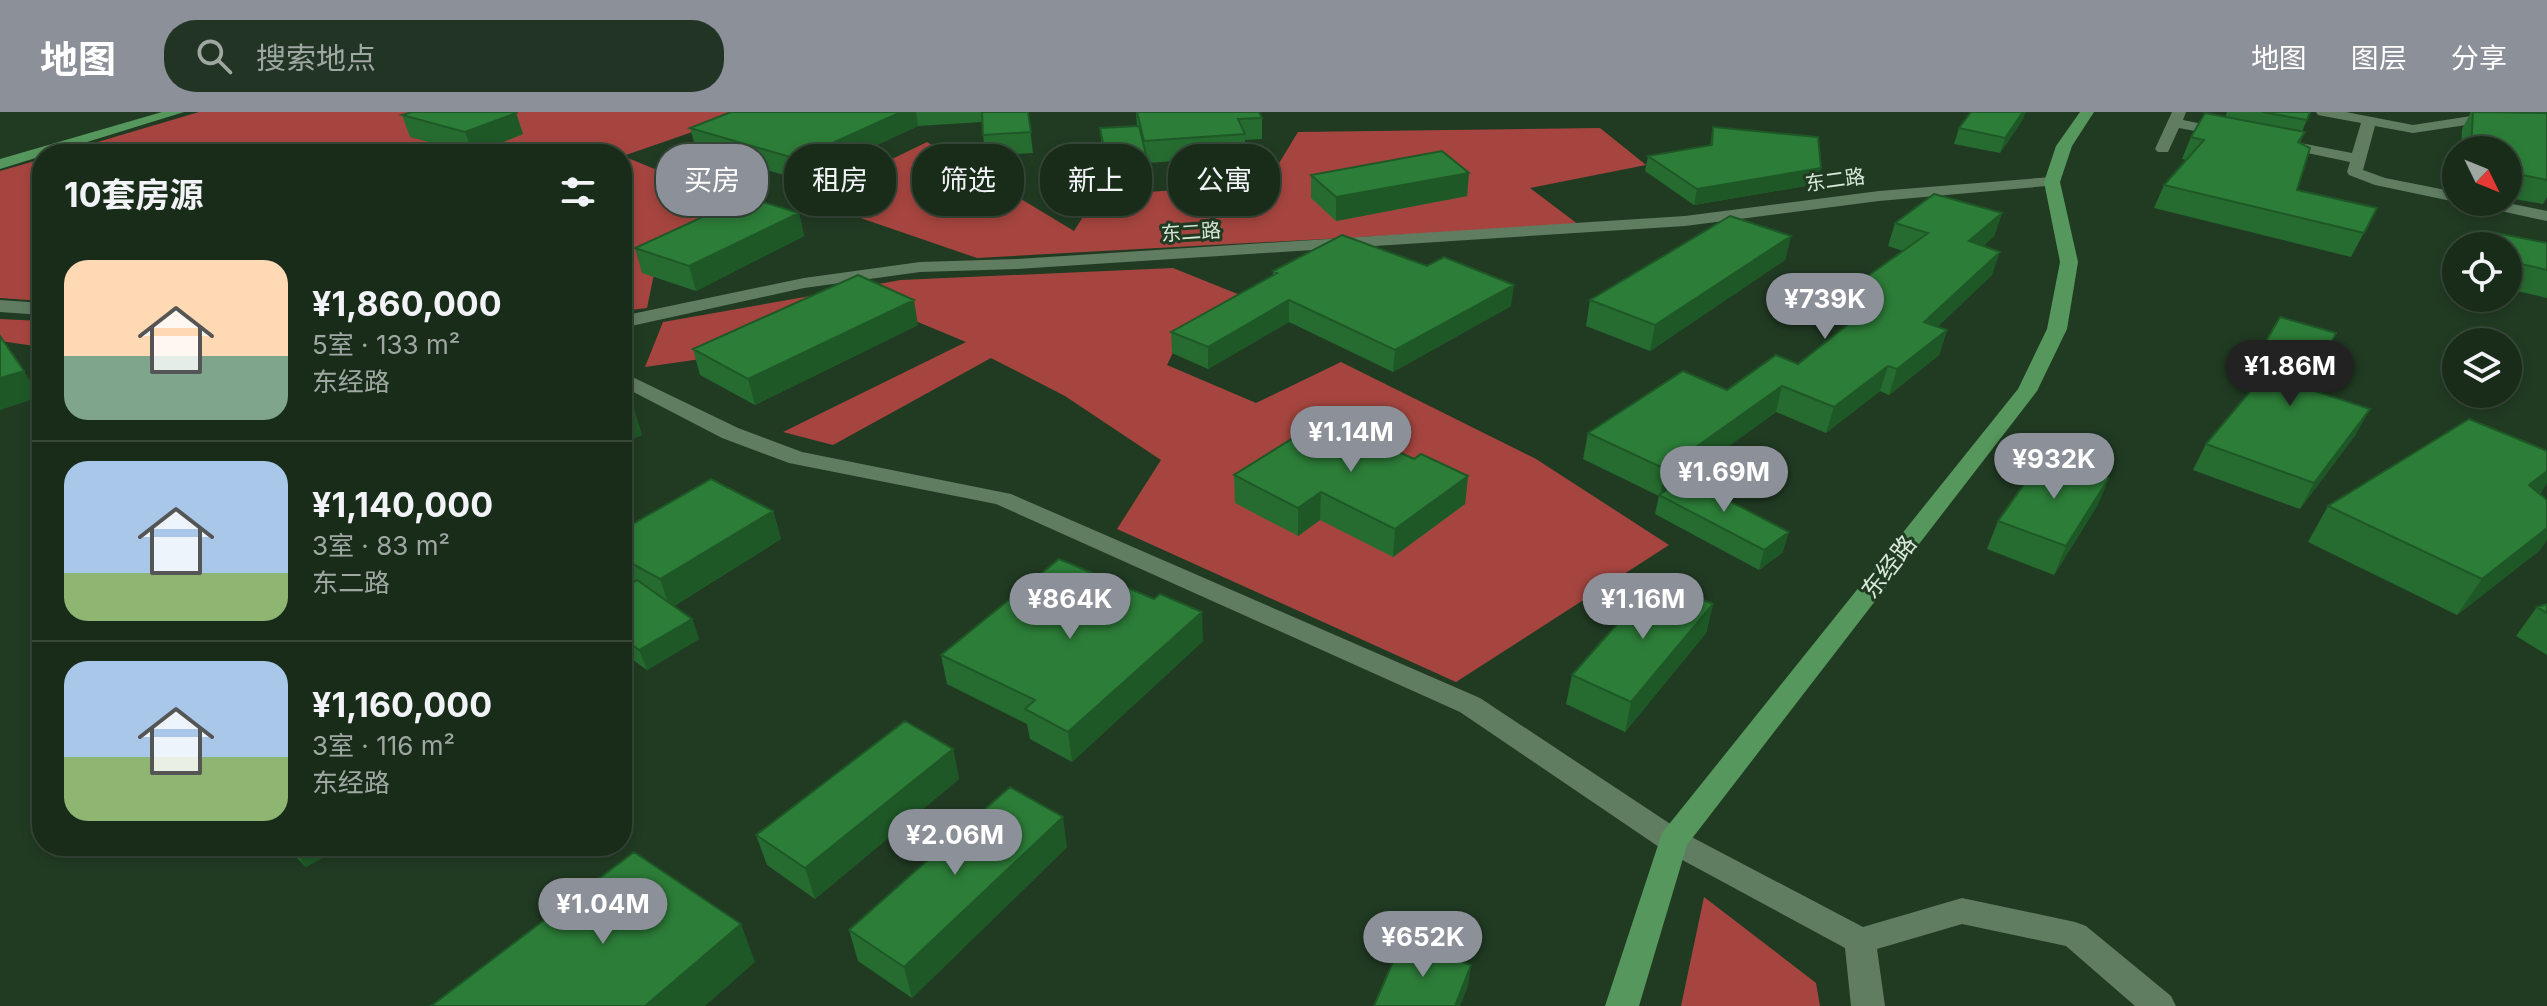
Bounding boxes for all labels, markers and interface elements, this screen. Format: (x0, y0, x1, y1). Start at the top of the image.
search box (164, 20, 724, 92)
icon: search (192, 34, 236, 78)
text: 地图 (40, 36, 116, 82)
text: 搜索地点 (256, 40, 376, 76)
text: 地图 (2251, 41, 2307, 75)
text: 图层 (2351, 41, 2407, 75)
text: 分享 (2451, 41, 2507, 75)
north arrow (2442, 136, 2522, 216)
map controls (2442, 136, 2522, 408)
chip: 买房 (656, 144, 768, 216)
chip: 租房 (784, 144, 896, 216)
chip: 筛选 (912, 144, 1024, 216)
chip: 新上 (1040, 144, 1152, 216)
chip: 公寓 (1168, 144, 1280, 216)
street label: 东二路 (1804, 164, 1866, 196)
icon: filters (556, 170, 600, 214)
text: 10套房源 (64, 174, 204, 215)
street label: 东二路 (1160, 218, 1222, 246)
button: locate (2442, 232, 2522, 312)
pin: ¥739K (1769, 273, 1881, 341)
text: ¥1,860,000 (312, 283, 502, 324)
text: ¥739K (1784, 283, 1866, 314)
icon: home (128, 292, 224, 388)
button: layers (2442, 328, 2522, 408)
text: 5室 · 133 m² (312, 329, 460, 360)
pin: ¥1.86M (2225, 340, 2355, 408)
text: ¥1.86M (2244, 350, 2336, 381)
text: 东经路 (312, 366, 390, 397)
pin: ¥1.14M (1286, 406, 1416, 474)
text: ¥1.14M (1308, 416, 1394, 447)
pin: ¥932K (1998, 433, 2110, 501)
text: ¥932K (2012, 443, 2096, 474)
pin: ¥1.69M (1659, 446, 1789, 514)
text: ¥1.69M (1678, 456, 1770, 487)
text: ¥1,140,000 (312, 484, 493, 525)
icon: home (128, 493, 224, 589)
street label: 东经路 (1855, 529, 1922, 604)
text: 3室 · 83 m² (312, 530, 450, 561)
text: 东二路 (312, 567, 390, 598)
pin: ¥864K (1014, 573, 1126, 641)
pin: ¥1.16M (1578, 573, 1708, 641)
text: ¥864K (1028, 583, 1112, 614)
text: ¥1.16M (1601, 583, 1685, 614)
text: ¥1,160,000 (312, 684, 492, 725)
icon: home (128, 693, 224, 789)
text: 3室 · 116 m² (312, 730, 455, 761)
text: 东经路 (312, 767, 390, 798)
pin: ¥2.06M (890, 809, 1020, 877)
text: ¥2.06M (906, 819, 1004, 850)
pin: ¥1.04M (538, 878, 668, 946)
text: ¥1.04M (556, 888, 650, 919)
pin: ¥652K (1367, 911, 1479, 979)
text: ¥652K (1381, 921, 1465, 952)

